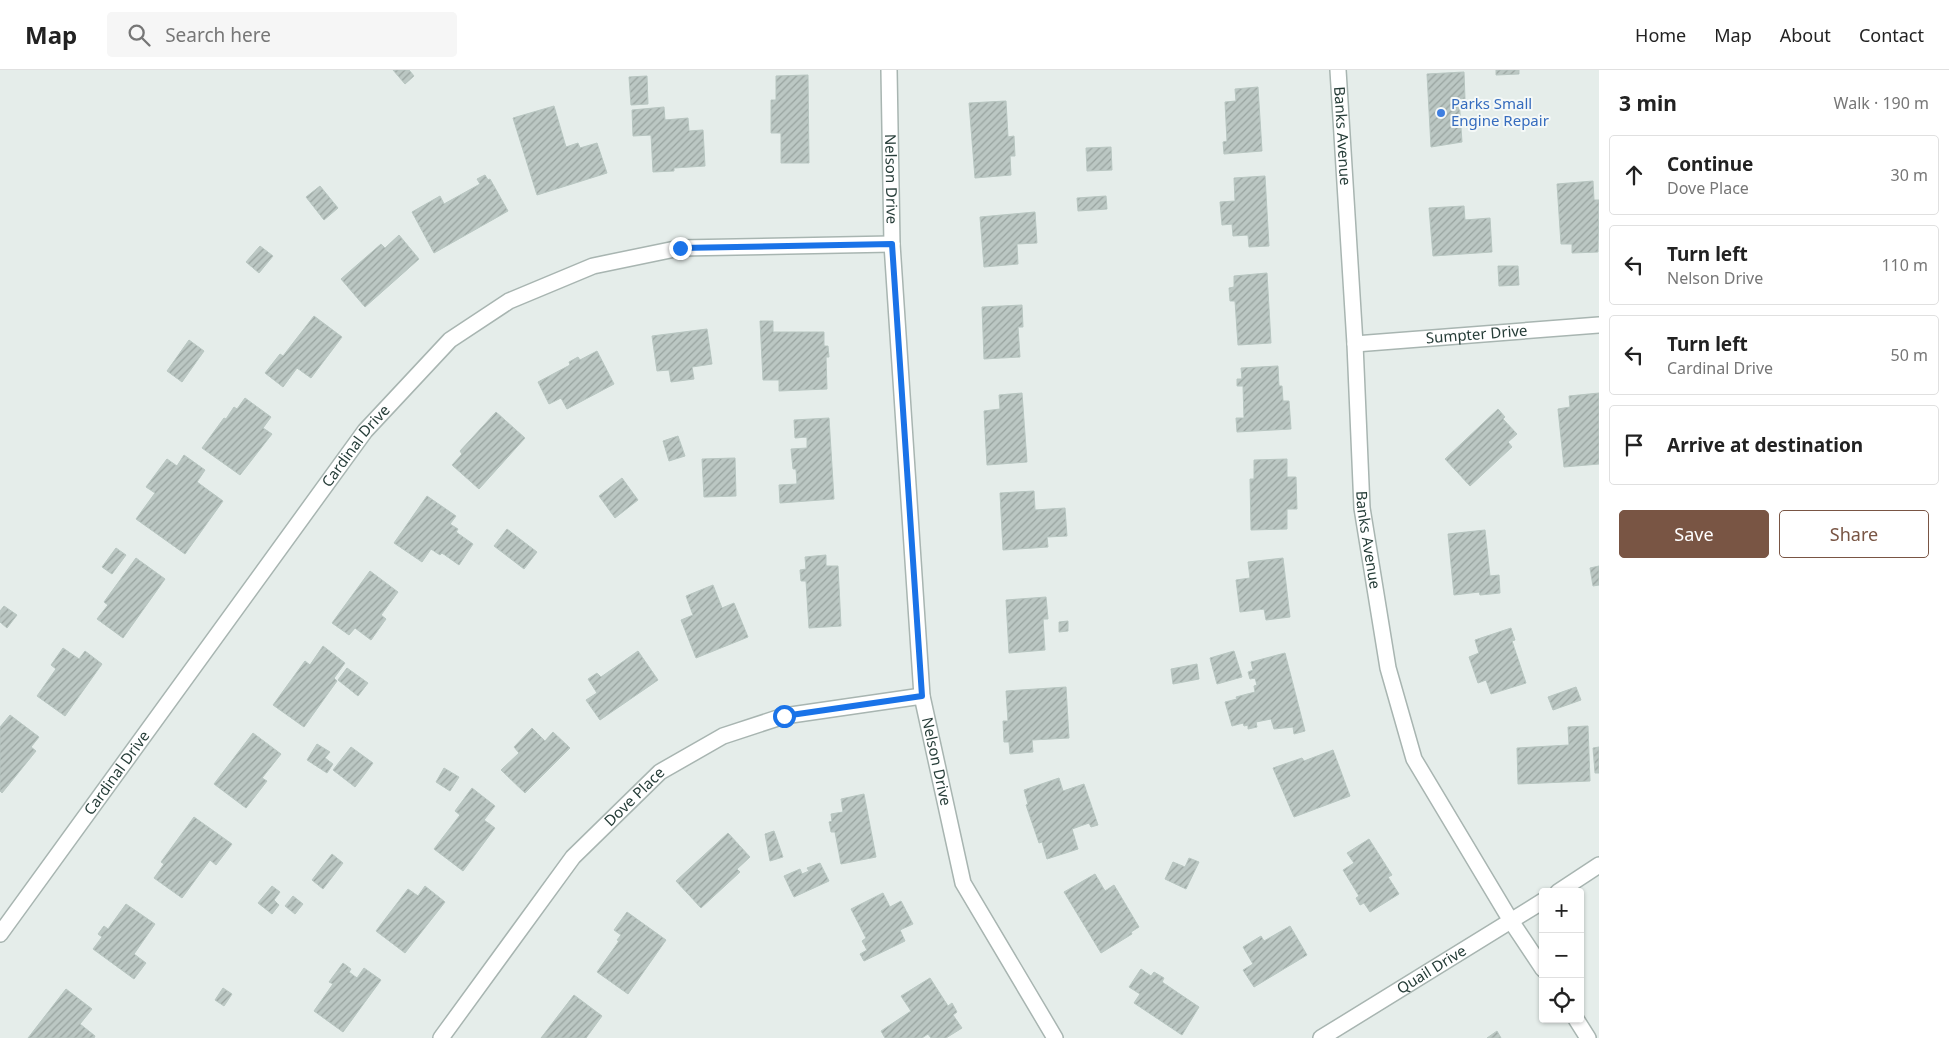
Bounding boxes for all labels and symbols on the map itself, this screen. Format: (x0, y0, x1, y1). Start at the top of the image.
street label: Banks Avenue (1330, 86, 1356, 186)
place label: Parks Small Engine Repair (1451, 93, 1549, 130)
marker: Parks Small Engine Repair (1435, 107, 1447, 119)
street label: Nelson Drive (881, 134, 903, 224)
route end (669, 237, 692, 260)
street label: Sumpter Drive (1425, 320, 1528, 347)
street label: Cardinal Drive (317, 400, 394, 491)
street label: Banks Avenue (1352, 490, 1386, 590)
route start (773, 705, 796, 728)
street label: Nelson Drive (918, 715, 957, 807)
street label: Cardinal Drive (79, 726, 153, 819)
street label: Dove Place (599, 762, 668, 830)
street label: Quail Drive (1393, 940, 1470, 998)

